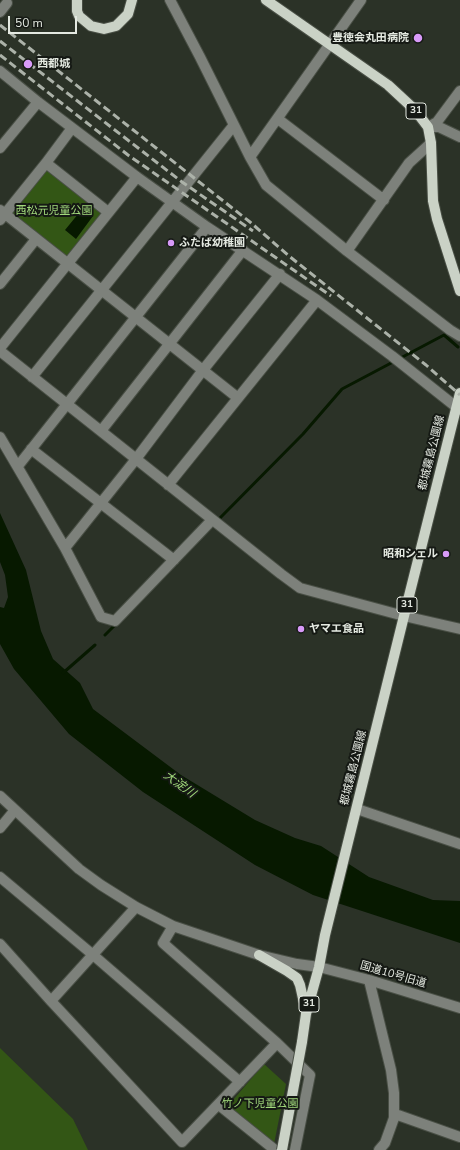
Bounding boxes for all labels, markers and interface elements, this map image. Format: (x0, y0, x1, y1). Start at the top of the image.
scale bar (10, 8, 79, 34)
text: 50 m (15, 15, 43, 31)
place label: 豊徳会丸田病院 (332, 31, 409, 45)
marker: 豊徳会丸田病院 (412, 32, 424, 44)
place label: 西都城 (37, 57, 70, 71)
marker: 西都城 (22, 58, 34, 70)
road number: 31 (406, 103, 426, 119)
park label: 西松元児童公園 (16, 204, 92, 218)
place label: ふたば幼稚園 (179, 236, 245, 250)
marker: ふたば幼稚園 (166, 238, 176, 248)
street label: 都城霧島公園線 (416, 414, 448, 492)
place label: 昭和シェル (383, 547, 438, 561)
marker: 昭和シェル (441, 549, 451, 559)
road number: 31 (397, 597, 417, 613)
place label: ヤマエ食品 (309, 622, 364, 636)
marker: ヤマエ食品 (296, 624, 306, 634)
street label: 都城霧島公園線 (338, 729, 370, 807)
water label: 大淀川 (160, 769, 198, 801)
street label: 国道10号旧道 (358, 959, 428, 991)
road number: 31 (299, 996, 319, 1012)
park label: 竹ノ下児童公園 (222, 1097, 298, 1111)

